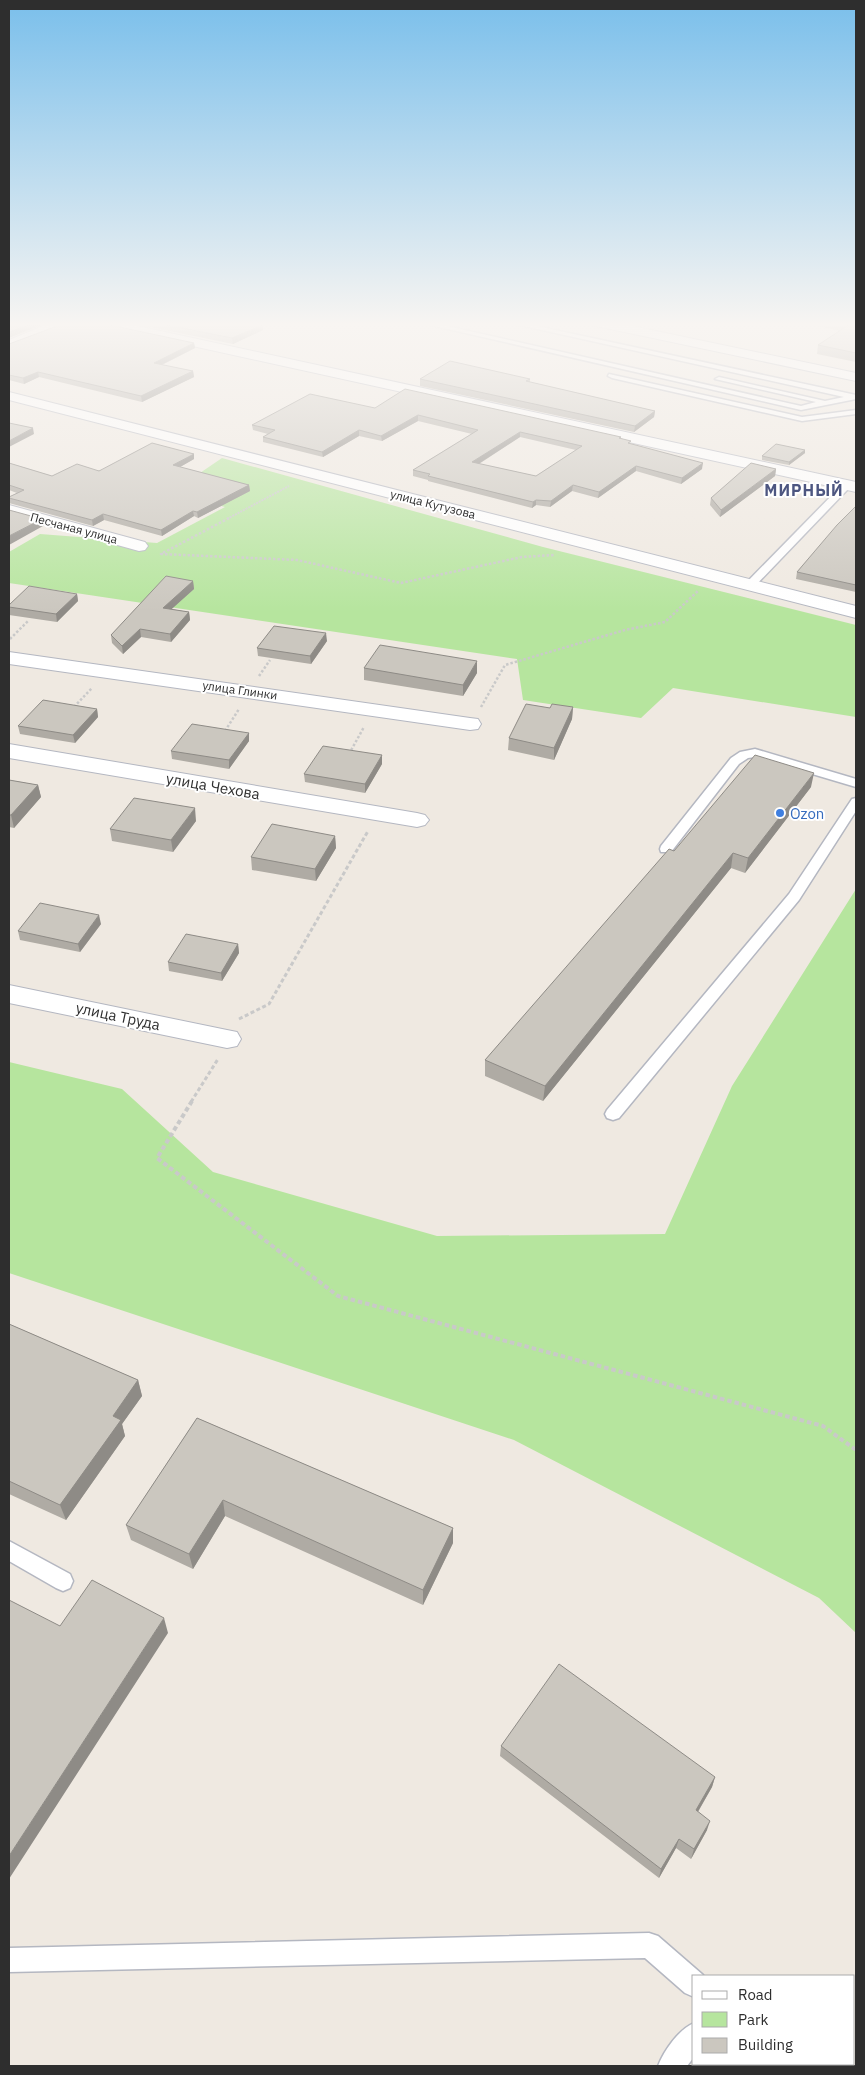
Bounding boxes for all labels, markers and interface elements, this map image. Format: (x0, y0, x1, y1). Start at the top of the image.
district label: МИРНЫЙ (764, 480, 844, 500)
street label: улица Кутузова (389, 486, 478, 522)
street label: Песчаная улица (29, 509, 120, 547)
street label: улица Глинки (201, 677, 279, 703)
street label: улица Чехова (165, 768, 261, 804)
place label: Ozon (790, 804, 824, 823)
marker: Ozon (774, 807, 786, 819)
street label: улица Труда (74, 998, 162, 1034)
legend (692, 1975, 855, 2065)
text: Road (738, 1985, 773, 2004)
text: Park (738, 2010, 768, 2029)
text: Building (738, 2035, 793, 2054)

